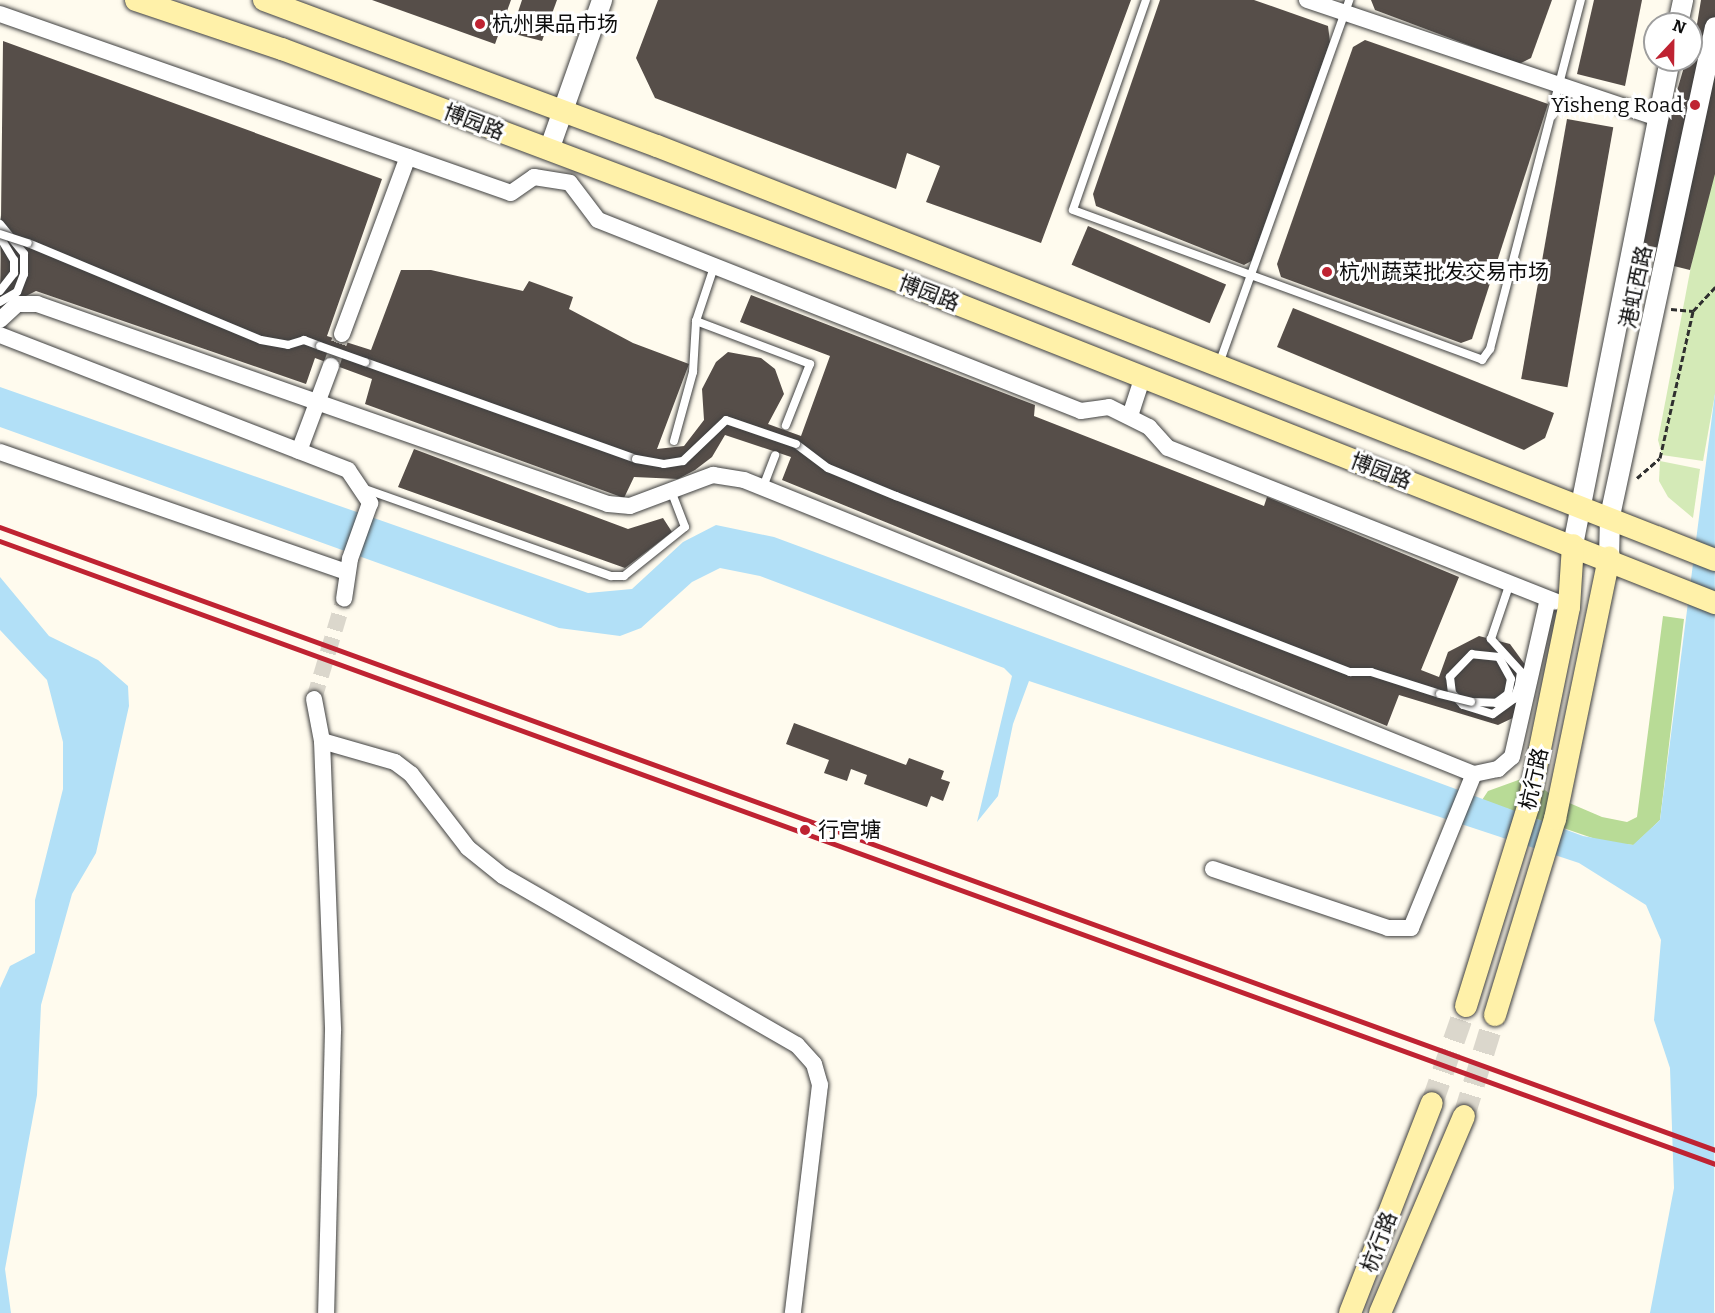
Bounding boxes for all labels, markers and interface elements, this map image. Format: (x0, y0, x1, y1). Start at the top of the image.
place label: 杭州果品市场 (492, 11, 618, 37)
north arrow (1643, 12, 1703, 72)
text: N (1670, 16, 1688, 38)
marker: 杭州果品市场 (473, 17, 487, 31)
place label: Yisheng Road (1551, 92, 1683, 118)
marker: Yisheng Road (1688, 98, 1702, 112)
street label: 博园路 (440, 99, 508, 145)
street label: 港虹西路 (1615, 243, 1657, 331)
place label: 杭州蔬菜批发交易市场 (1339, 259, 1549, 285)
marker: 杭州蔬菜批发交易市场 (1320, 265, 1334, 279)
street label: 博园路 (895, 270, 963, 316)
street label: 博园路 (1347, 448, 1415, 494)
street label: 杭行路 (1515, 745, 1553, 813)
place label: 行宫塘 (818, 817, 881, 843)
marker: 行宫塘 (796, 821, 814, 839)
street label: 杭行路 (1356, 1208, 1402, 1276)

